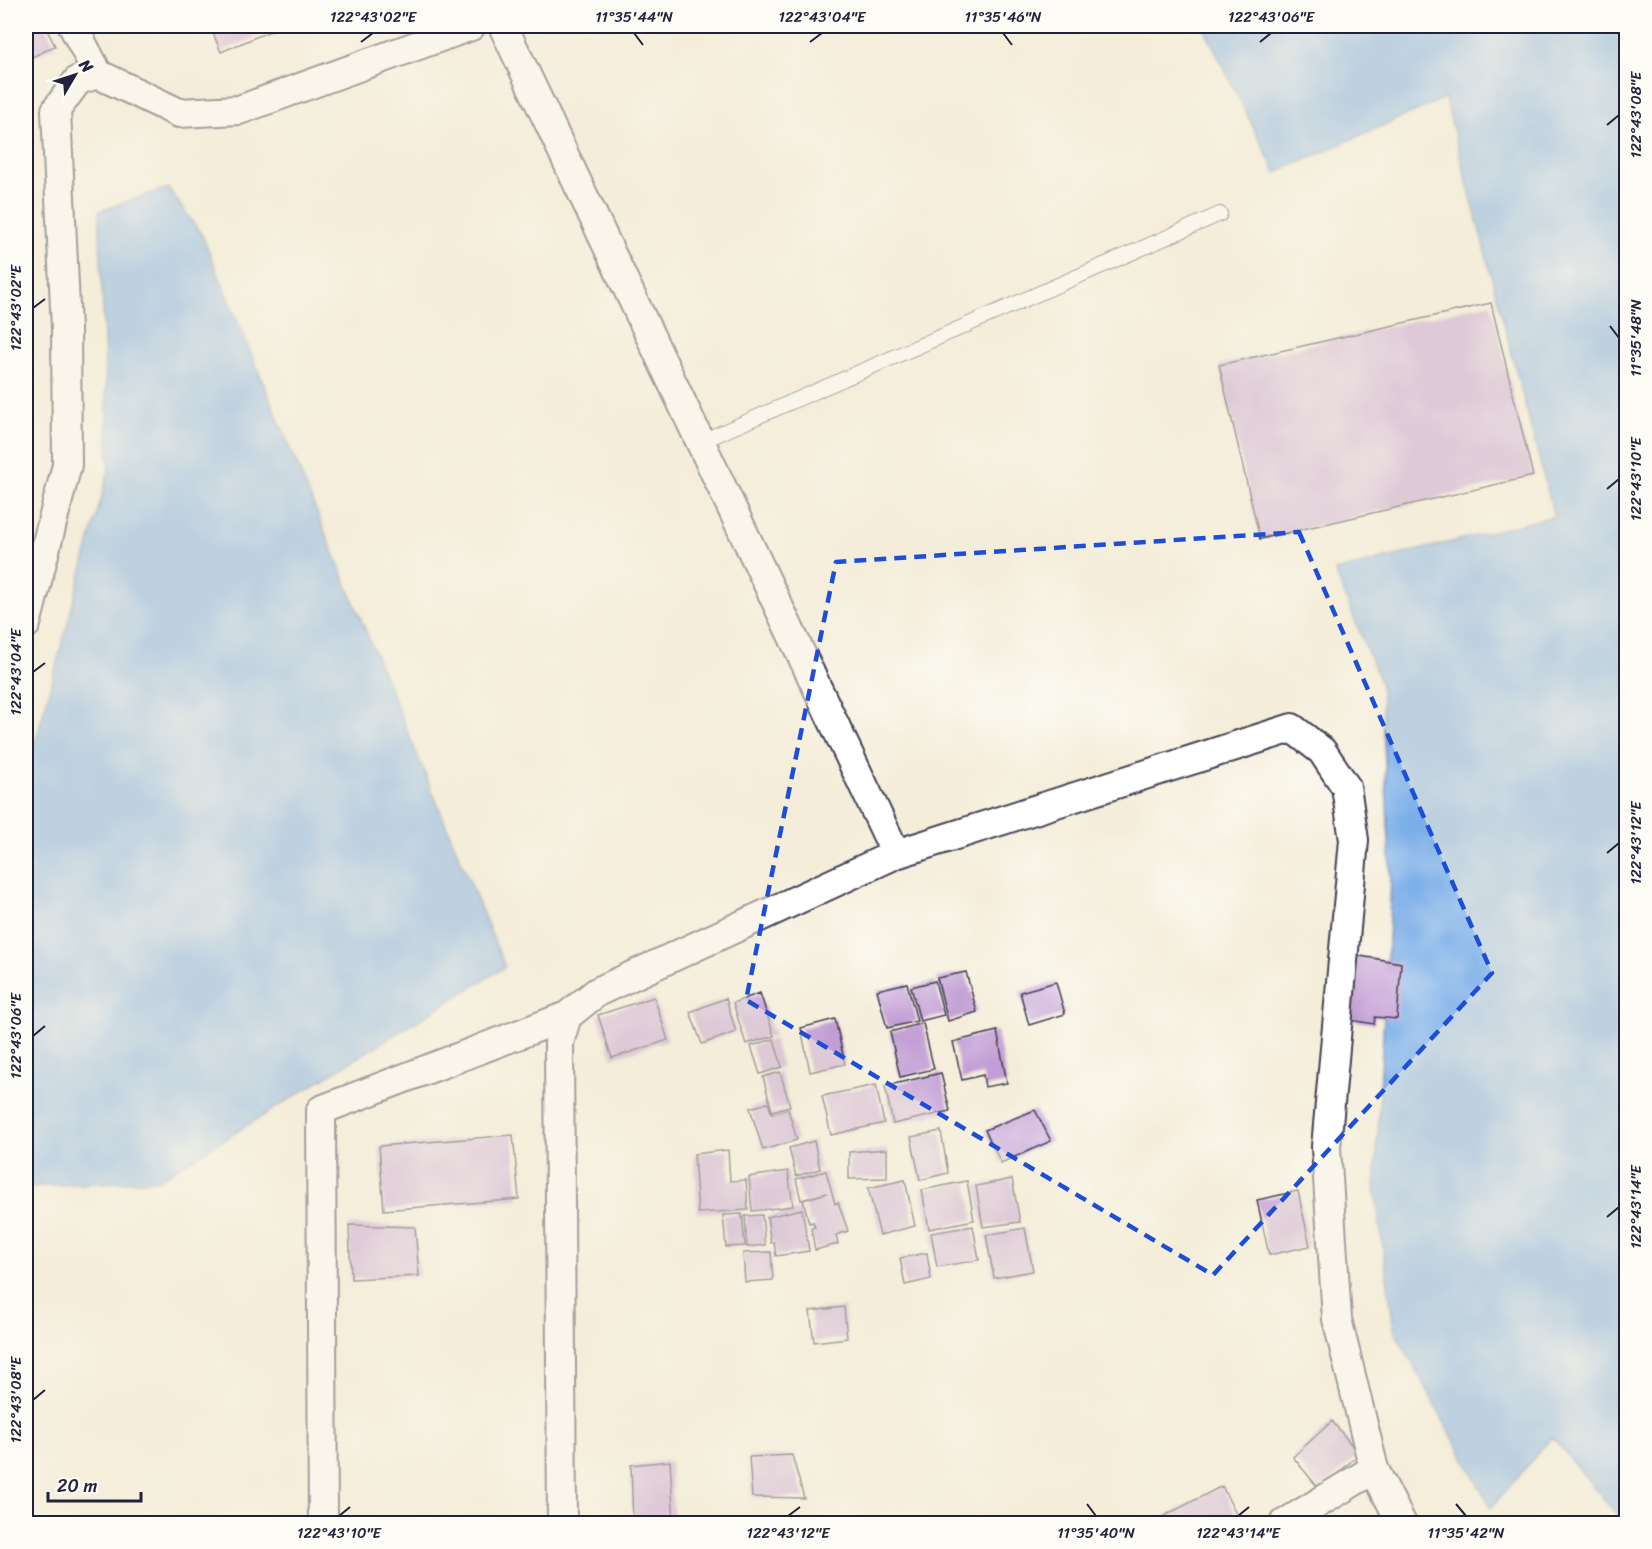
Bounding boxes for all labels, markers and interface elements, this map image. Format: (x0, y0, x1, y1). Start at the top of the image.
text: 122°43'02"E (330, 4, 418, 30)
text: 11°35'44"N (595, 4, 673, 30)
text: 122°43'04"E (779, 4, 867, 30)
text: 11°35'46"N (965, 4, 1042, 30)
text: 122°43'06"E (1228, 4, 1316, 30)
north arrow (45, 45, 105, 105)
text: N (71, 52, 102, 80)
text: 122°43'08"E (1623, 70, 1649, 158)
text: 122°43'02"E (3, 263, 29, 351)
text: 11°35'48"N (1623, 299, 1649, 377)
text: 122°43'10"E (1623, 435, 1649, 521)
text: 122°43'04"E (3, 627, 29, 715)
text: 122°43'12"E (1623, 800, 1649, 885)
text: 122°43'06"E (3, 991, 29, 1079)
text: 122°43'14"E (1623, 1163, 1649, 1249)
text: 122°43'08"E (3, 1355, 29, 1443)
scale bar (48, 1465, 141, 1503)
text: 20 m (57, 1470, 97, 1502)
text: 122°43'10"E (297, 1520, 383, 1546)
text: 122°43'12"E (747, 1520, 831, 1546)
text: 11°35'40"N (1057, 1520, 1135, 1546)
text: 122°43'14"E (1196, 1520, 1282, 1546)
text: 11°35'42"N (1428, 1520, 1505, 1546)

